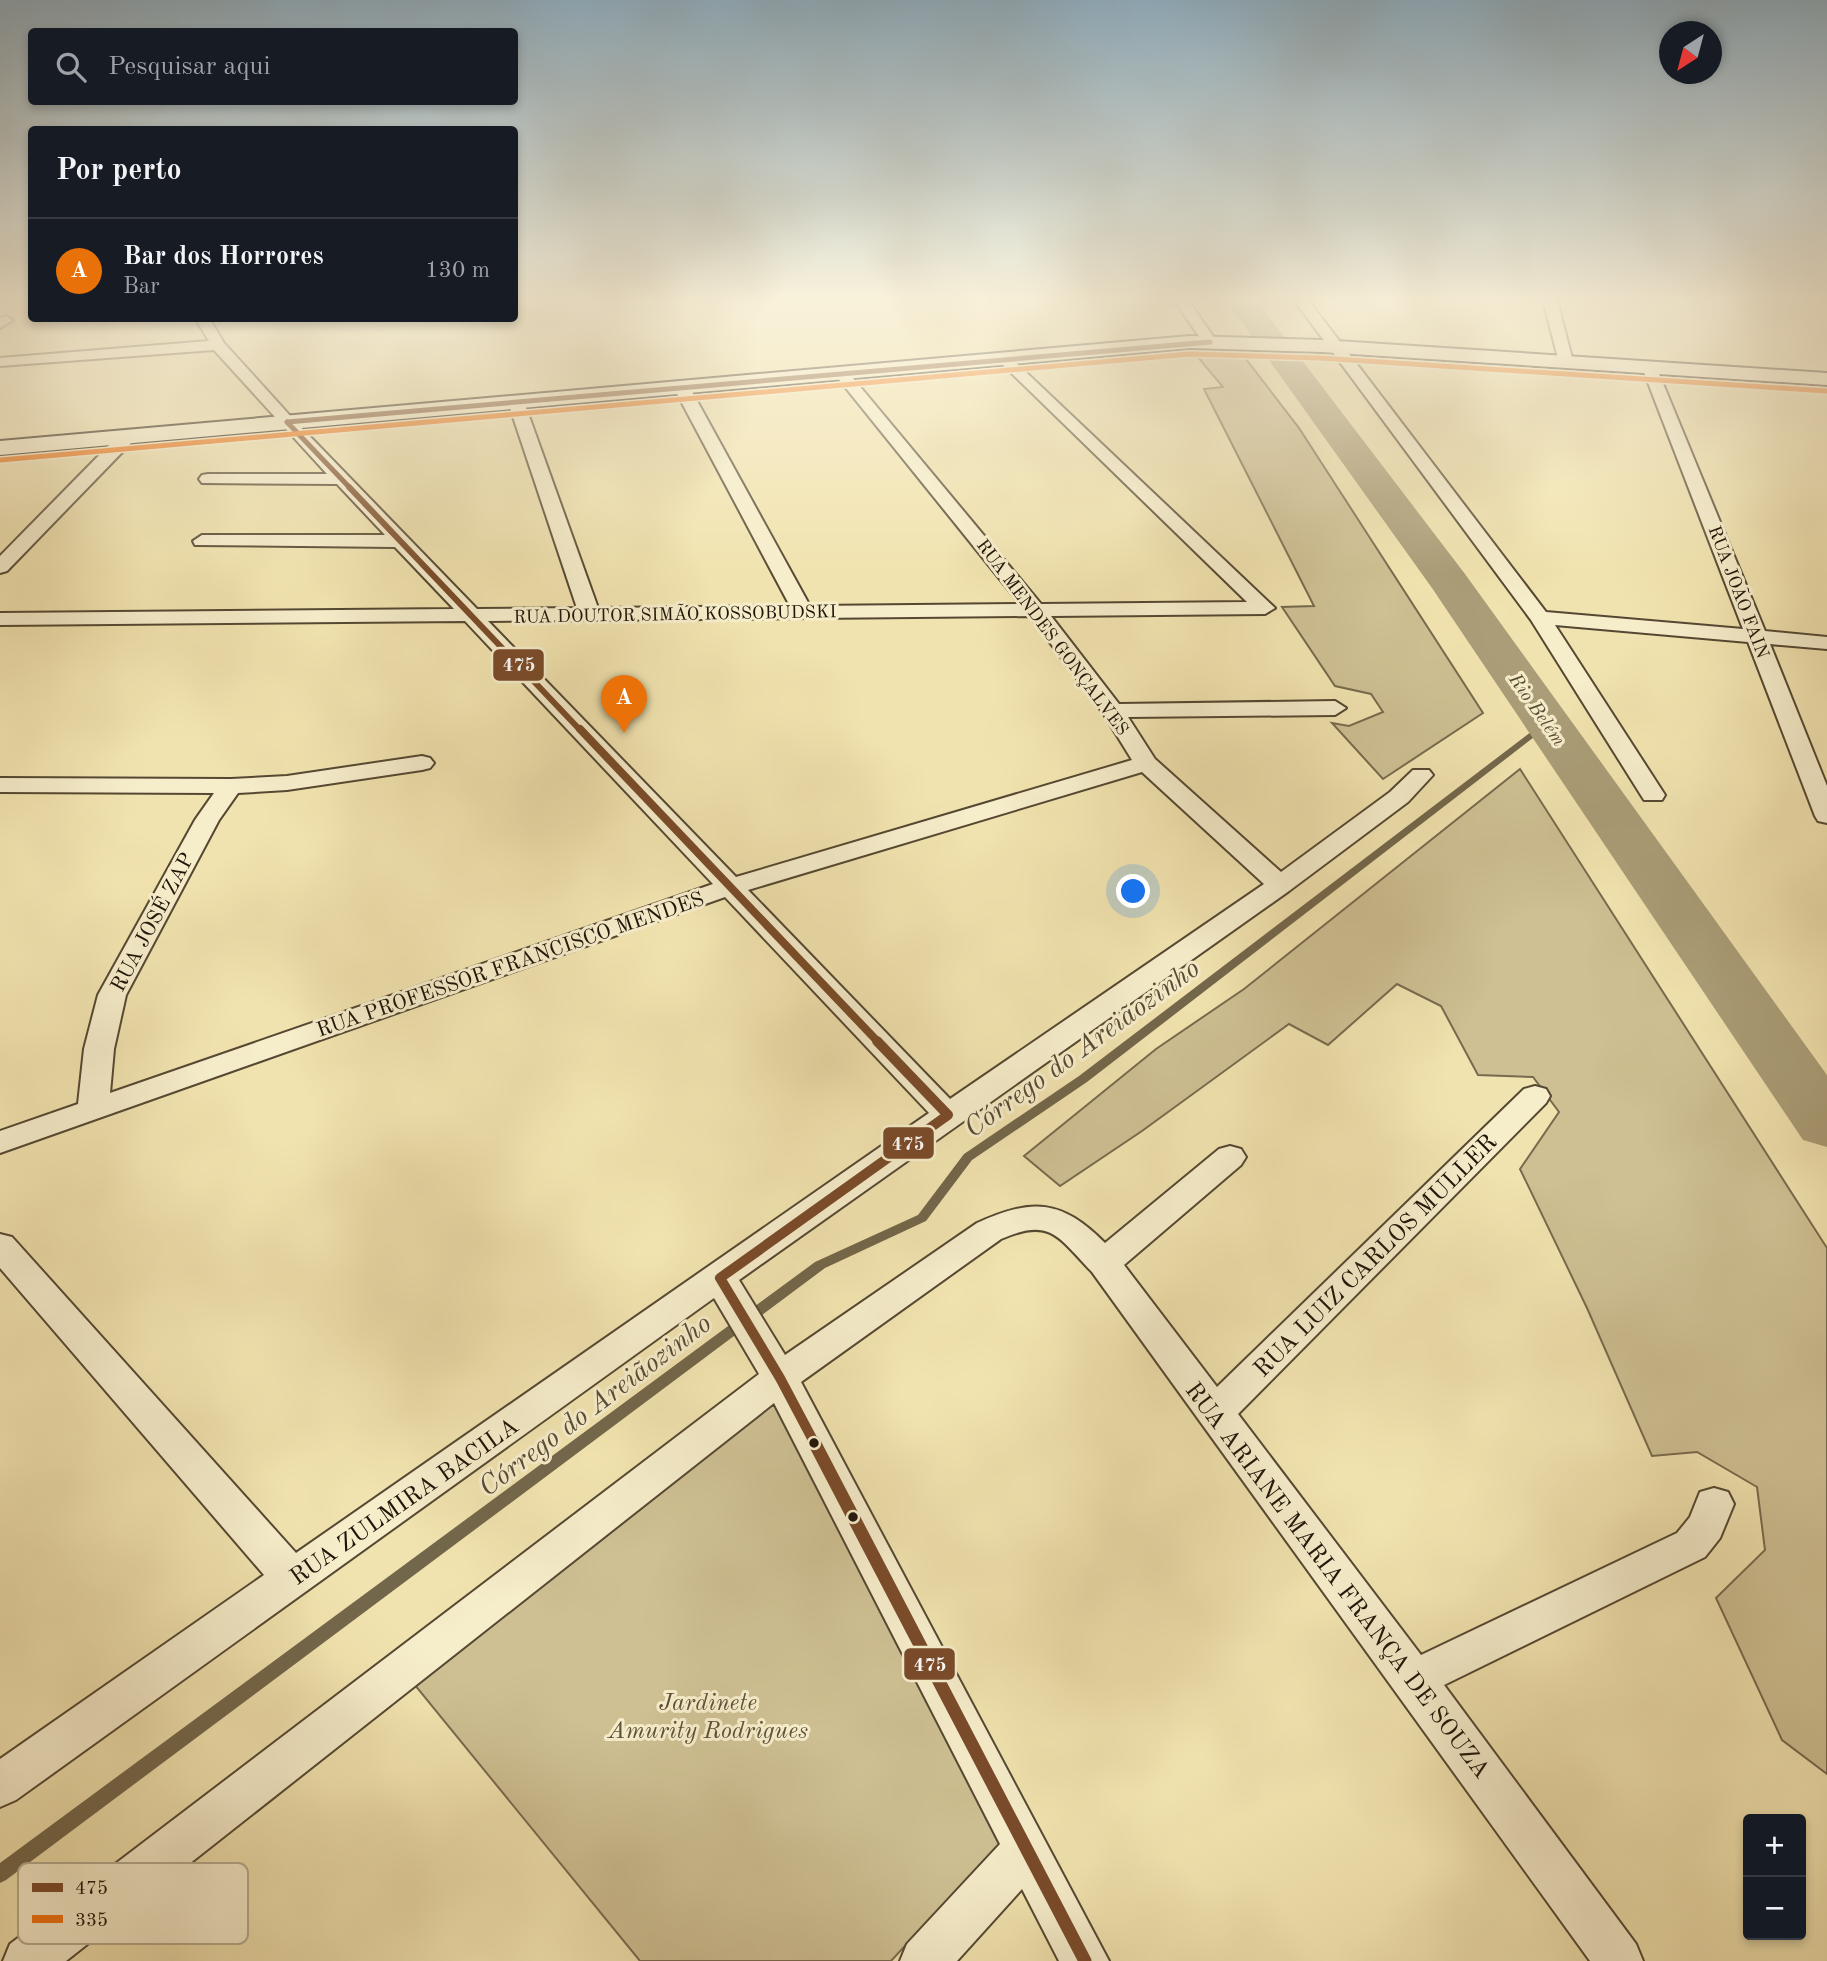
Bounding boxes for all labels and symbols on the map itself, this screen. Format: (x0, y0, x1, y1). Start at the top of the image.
north arrow (1659, 21, 1722, 84)
street label: RUA JOÃO FAIN (1705, 522, 1775, 661)
street label: RUA MENDES GONÇALVES (973, 536, 1132, 739)
street label: RUA DOUTOR SIMÃO KOSSOBUDSKI (513, 599, 837, 627)
line badge: 475 (492, 648, 545, 682)
text: 475 (502, 657, 536, 676)
water label: Rio Belém (1504, 670, 1568, 750)
pin: A (601, 675, 647, 733)
street label: RUA JOSÉ ZAP (104, 848, 199, 996)
your location (1116, 874, 1150, 908)
street label: RUA PROFESSOR FRANCISCO MENDES (314, 889, 707, 1042)
water label: Córrego do Areiãozinho (960, 955, 1206, 1144)
line badge: 475 (882, 1126, 935, 1160)
street label: RUA LUIZ CARLOS MULLER (1250, 1130, 1502, 1382)
text: 475 (891, 1136, 925, 1155)
water label: Córrego do Areiãozinho (474, 1310, 717, 1503)
street label: RUA ARIANE MARIA FRANÇA DE SOUZA (1180, 1379, 1493, 1784)
street label: RUA ZULMIRA BACILA (287, 1415, 524, 1591)
unlabelled marker (807, 1436, 821, 1450)
unlabelled marker (846, 1510, 860, 1524)
line badge: 475 (903, 1647, 956, 1681)
text: 475 (913, 1657, 947, 1676)
park label: Jardinete Amurity Rodrigues (606, 1692, 808, 1744)
legend (18, 1863, 248, 1944)
text: 475 (75, 1880, 108, 1899)
text: 335 (75, 1912, 108, 1931)

